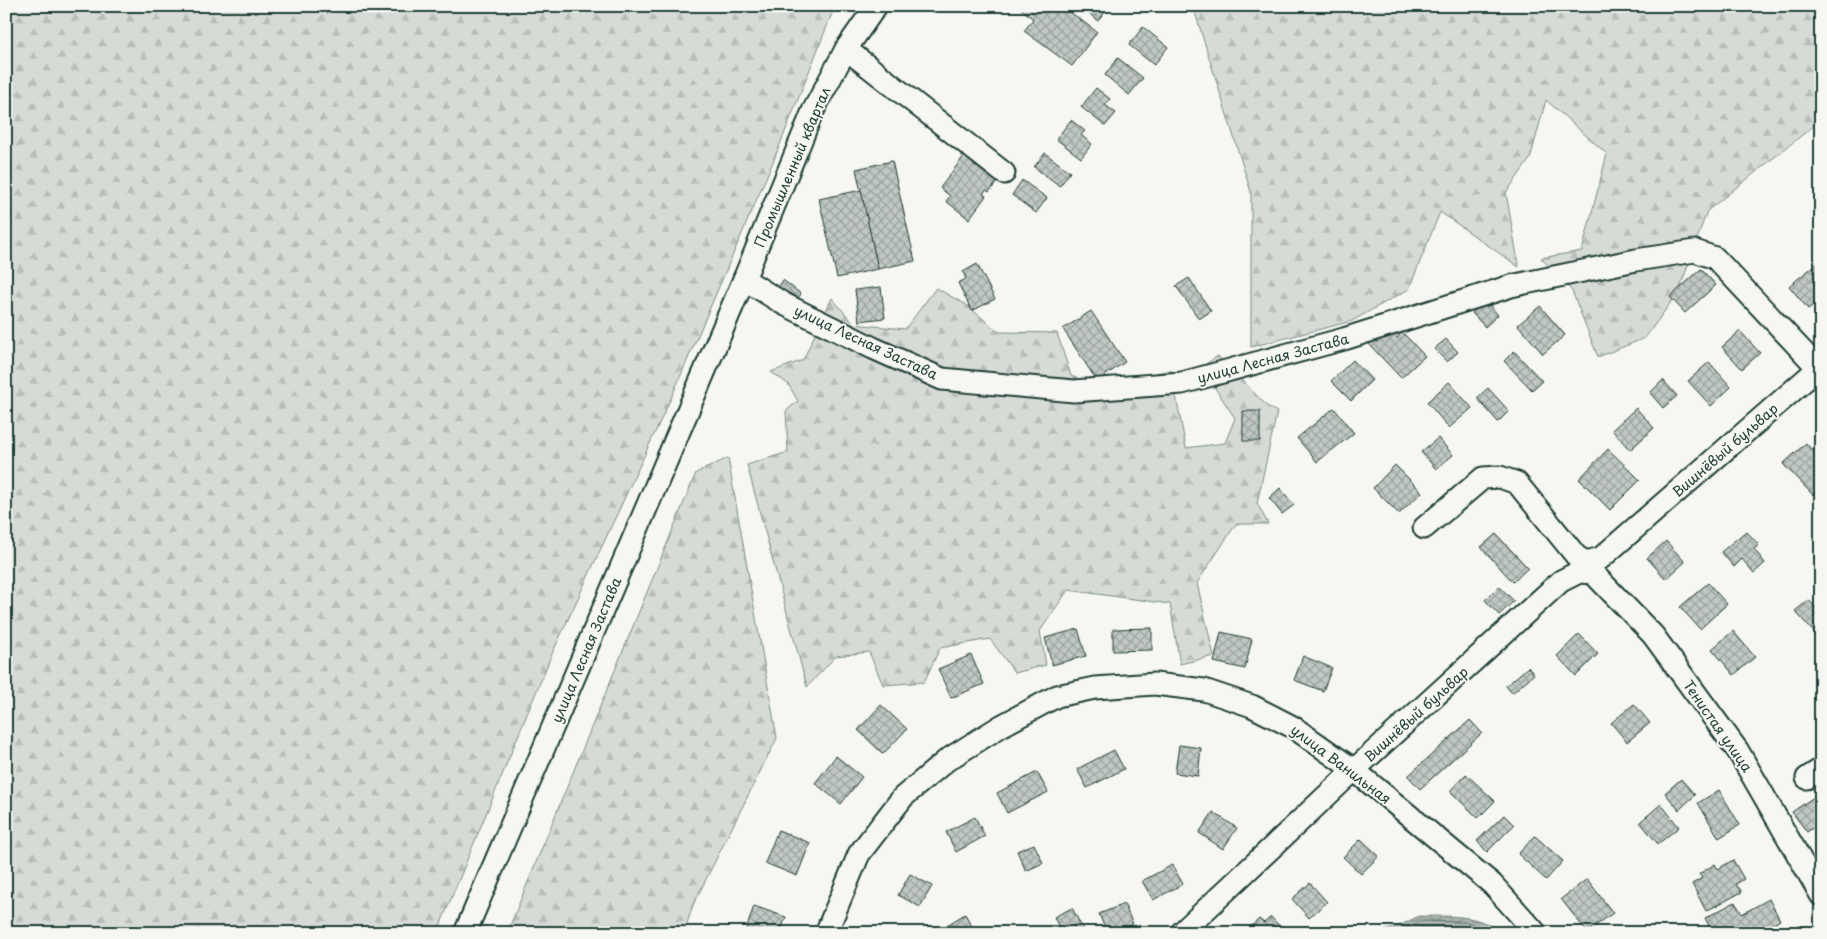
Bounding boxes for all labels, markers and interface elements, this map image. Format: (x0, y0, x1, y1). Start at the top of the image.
street label: Промышленный квартал (749, 83, 835, 251)
street label: улица Лесная Застава (791, 299, 941, 385)
street label: улица Лесная Застава (1195, 328, 1351, 388)
street label: Вишнёвый бульвар (1668, 398, 1782, 502)
street label: улица Лесная Застава (546, 574, 626, 726)
street label: Вишнёвый бульвар (1359, 661, 1473, 767)
street label: Тенистая улица (1678, 676, 1758, 777)
street label: улица Ванильная (1286, 719, 1396, 809)

